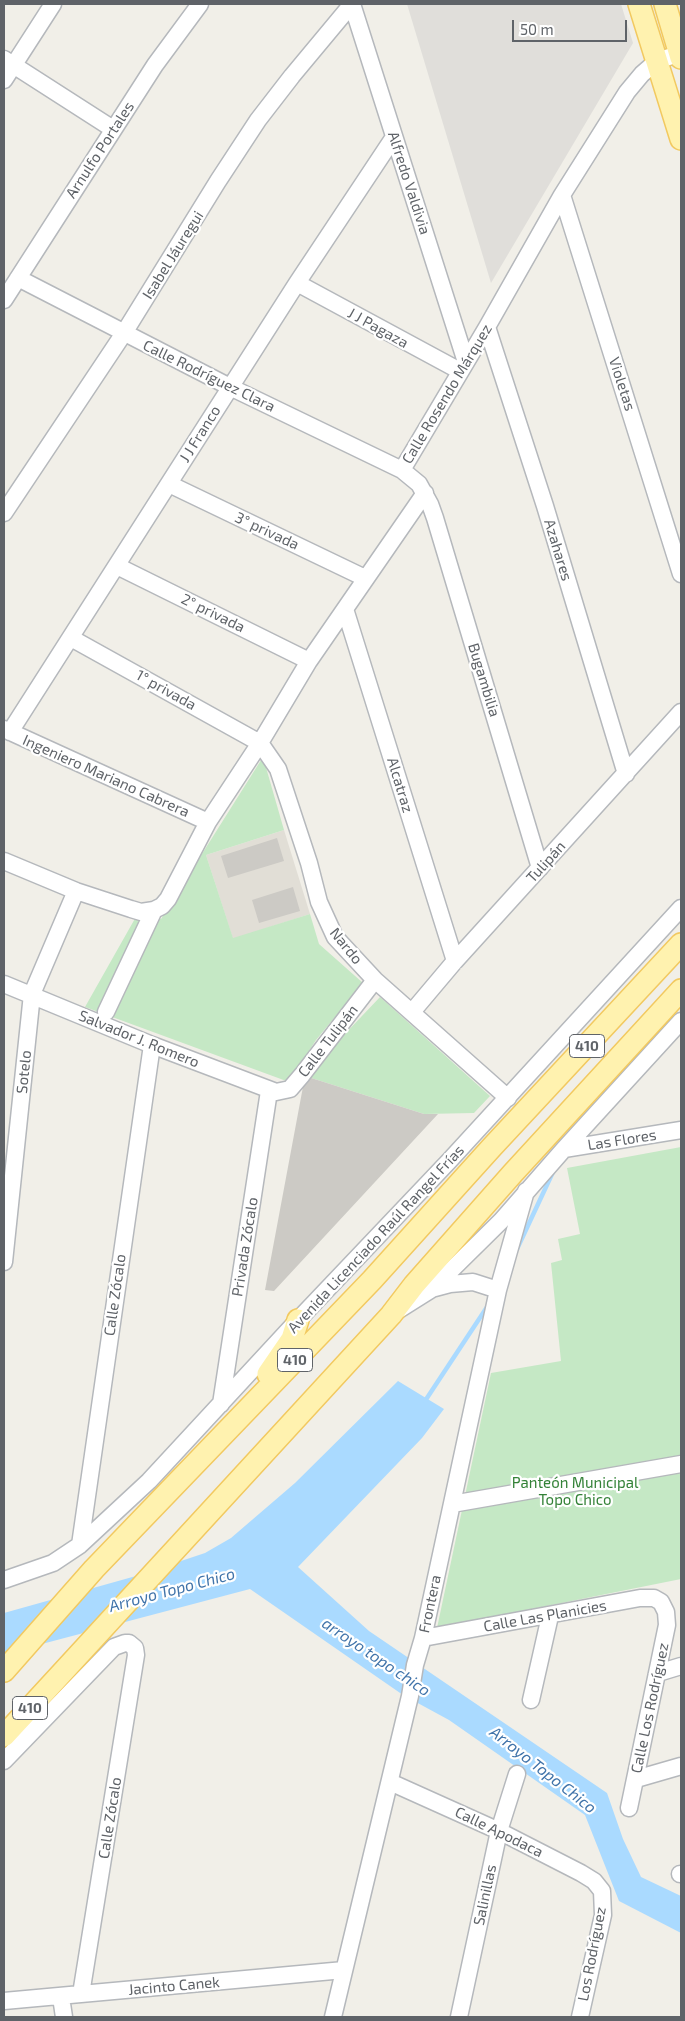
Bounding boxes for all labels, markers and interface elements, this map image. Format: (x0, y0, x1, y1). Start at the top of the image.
scale bar (515, 10, 630, 42)
text: 50 m (520, 20, 554, 38)
street label: Arnulfo Portales (62, 98, 138, 202)
street label: Alfredo Valdivia (384, 129, 434, 237)
street label: Isabel Jáuregui (139, 208, 207, 302)
street label: J J Pagaza (345, 304, 411, 352)
street label: Calle Rosendo Márquez (398, 321, 496, 467)
street label: Calle Rodríguez Clara (140, 336, 278, 416)
street label: Violetas (605, 355, 639, 413)
street label: J J Franco (176, 402, 224, 466)
street label: 3° privada (232, 508, 302, 554)
street label: Azahares (540, 517, 576, 583)
street label: 2° privada (178, 590, 248, 636)
street label: Bugambilia (464, 641, 504, 719)
street label: 1° privada (133, 666, 199, 714)
street label: Ingeniero Mariano Cabrera (20, 731, 192, 821)
street label: Alcatraz (383, 755, 417, 815)
street label: Tulipán (523, 837, 569, 887)
street label: Nardo (326, 924, 366, 968)
street label: Calle Tulipán (294, 1001, 362, 1081)
street label: Salvador J. Romero (76, 1007, 202, 1071)
road number: 410 (570, 1034, 604, 1058)
street label: Sotelo (13, 1049, 35, 1095)
street label: Las Flores (586, 1126, 658, 1154)
street label: Avenida Licenciado Raúl Rangel Frías (284, 1141, 468, 1337)
street label: Privada Zócalo (228, 1196, 262, 1298)
street label: Calle Zócalo (100, 1253, 130, 1337)
road number: 410 (278, 1348, 312, 1372)
park label: Panteón Municipal Topo Chico (512, 1474, 638, 1509)
water label: Arroyo Topo Chico (107, 1564, 237, 1616)
street label: Frontera (415, 1573, 445, 1635)
street label: Calle Las Planicies (482, 1596, 608, 1636)
water label: arroyo topo chico (318, 1614, 434, 1700)
street label: Calle Los Rodríguez (627, 1641, 673, 1775)
road number: 410 (12, 1696, 48, 1720)
water label: Arroyo Topo Chico (486, 1722, 600, 1818)
street label: Calle Zócalo (95, 1776, 125, 1860)
street label: Calle Apodaca (452, 1803, 546, 1861)
street label: Salinillas (470, 1863, 500, 1927)
street label: Los Rodríguez (574, 1905, 610, 2003)
street label: Jacinto Canek (127, 1973, 221, 1999)

